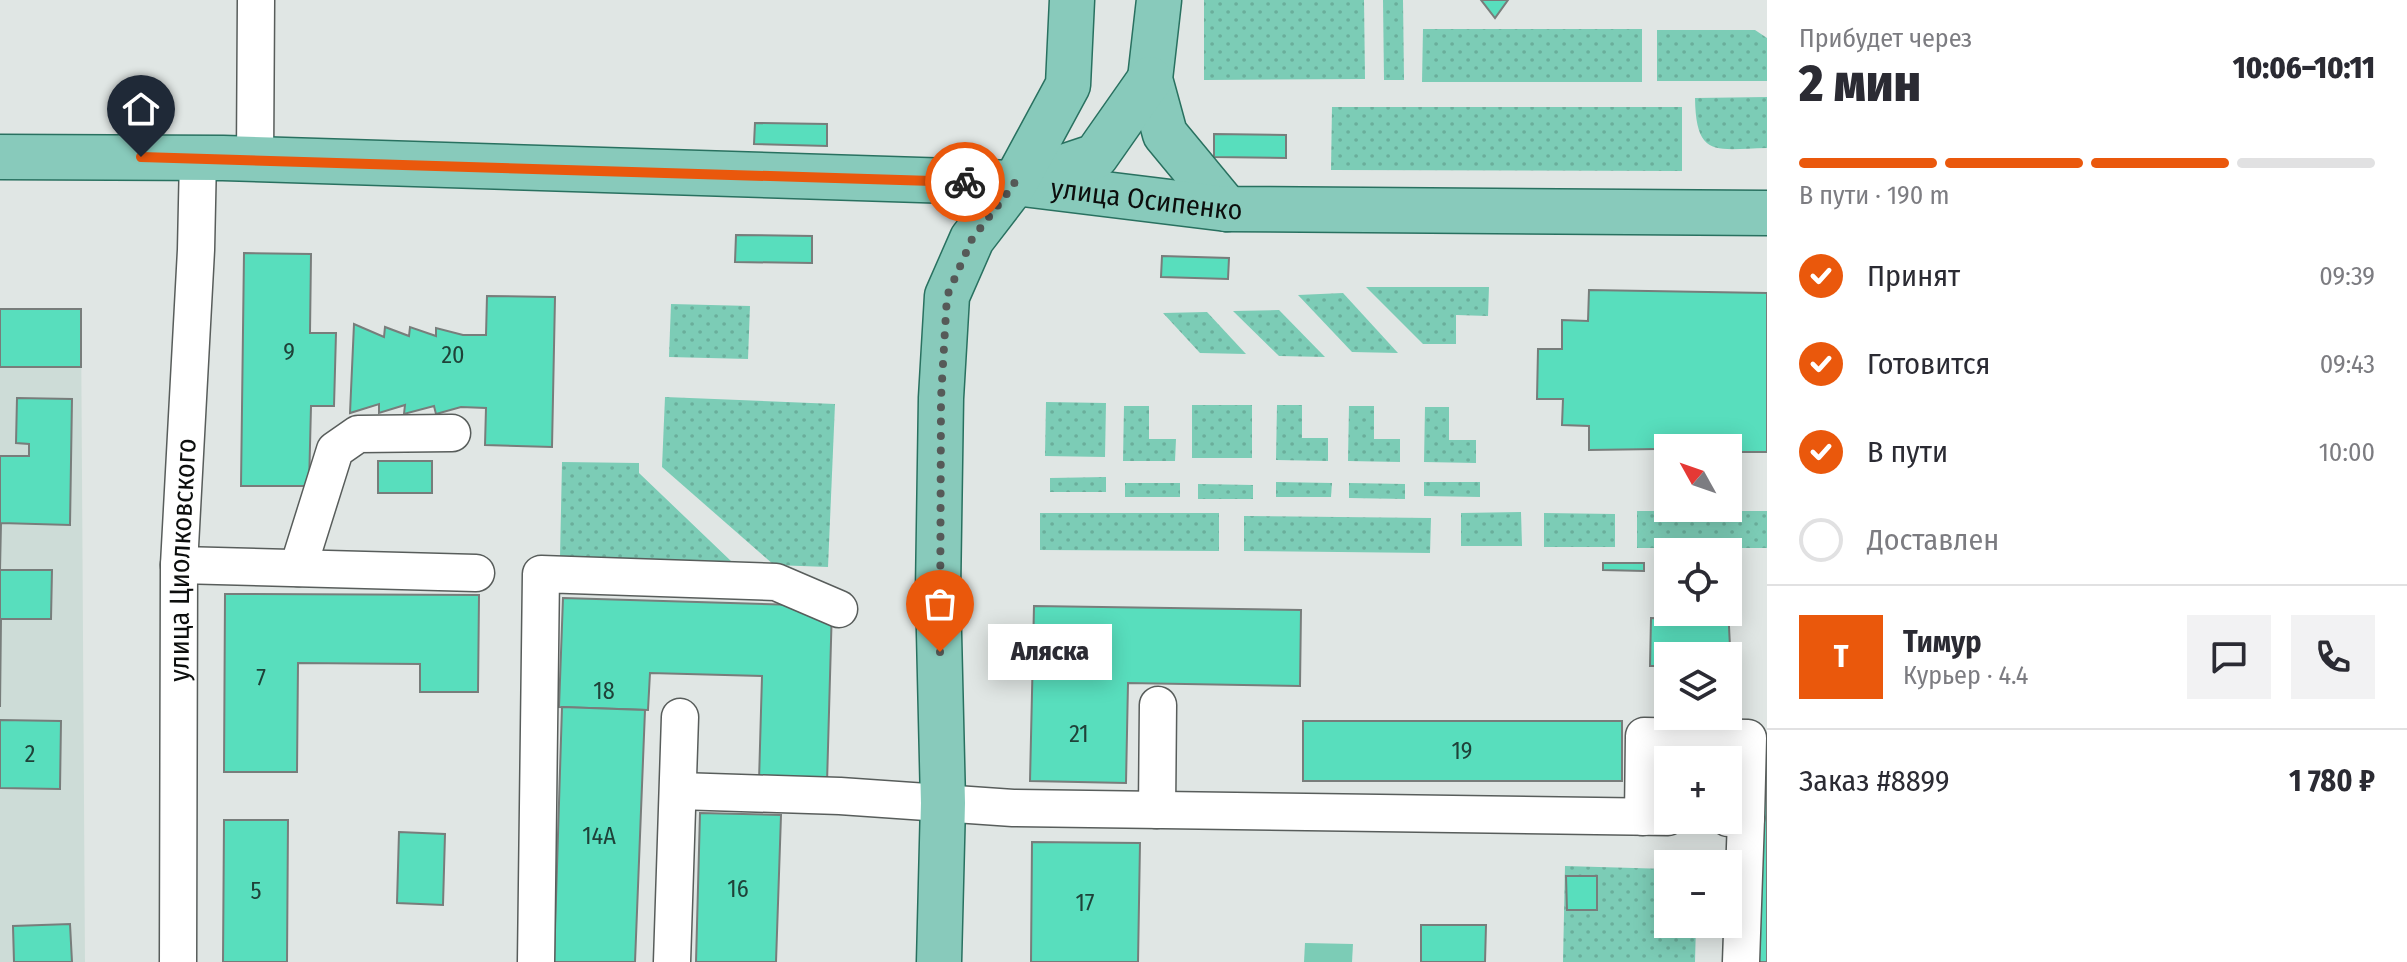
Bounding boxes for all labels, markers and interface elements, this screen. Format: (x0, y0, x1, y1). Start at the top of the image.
text: Прибудет через (1799, 23, 1972, 54)
text: 10:06–10:11 (2233, 50, 2375, 86)
text: 2 мин (1799, 52, 1921, 115)
pin (107, 75, 175, 157)
icon: home (119, 87, 163, 131)
courier (925, 142, 1005, 222)
icon: bike (943, 160, 987, 204)
street label: улица Осипенко (1049, 171, 1242, 226)
text: В пути · 190 m (1799, 180, 1949, 211)
icon: check (1799, 254, 1843, 298)
text: Принят (1867, 258, 1960, 294)
text: 09:39 (2319, 261, 2375, 292)
house number: 9 (283, 338, 295, 366)
house number: 20 (441, 341, 465, 369)
icon: check (1799, 342, 1843, 386)
text: Готовится (1867, 346, 1990, 382)
text: 09:43 (2320, 349, 2375, 380)
icon: check (1799, 430, 1843, 474)
north arrow (1654, 434, 1742, 522)
map controls (1654, 434, 1742, 938)
text: В пути (1867, 434, 1948, 470)
street label: улица Циолковского (162, 437, 202, 682)
text: 10:00 (2319, 437, 2375, 468)
text: Доставлен (1867, 522, 1999, 558)
button: locate (1654, 538, 1742, 626)
pin (906, 570, 974, 652)
icon: bag (918, 582, 962, 626)
button: chat (2187, 615, 2271, 699)
button: phone (2291, 615, 2375, 699)
callout: Аляска (988, 624, 1112, 680)
text: Тимур (1903, 624, 1982, 660)
text: Аляска (1011, 636, 1089, 667)
text: Т (1834, 639, 1848, 675)
button: layers (1654, 642, 1742, 730)
text: Курьер · 4.4 (1903, 660, 2028, 691)
house number: 7 (256, 664, 266, 692)
house number: 18 (593, 677, 615, 705)
house number: 21 (1069, 720, 1089, 748)
house number: 19 (1451, 737, 1473, 765)
house number: 2 (25, 740, 35, 768)
button: + (1654, 746, 1742, 834)
text: Заказ #8899 (1799, 763, 1950, 799)
text: 1 780 ₽ (2289, 763, 2375, 799)
house number: 14А (582, 822, 616, 850)
button: − (1654, 850, 1742, 938)
house number: 16 (727, 875, 749, 903)
house number: 5 (250, 877, 262, 905)
house number: 17 (1075, 889, 1095, 917)

